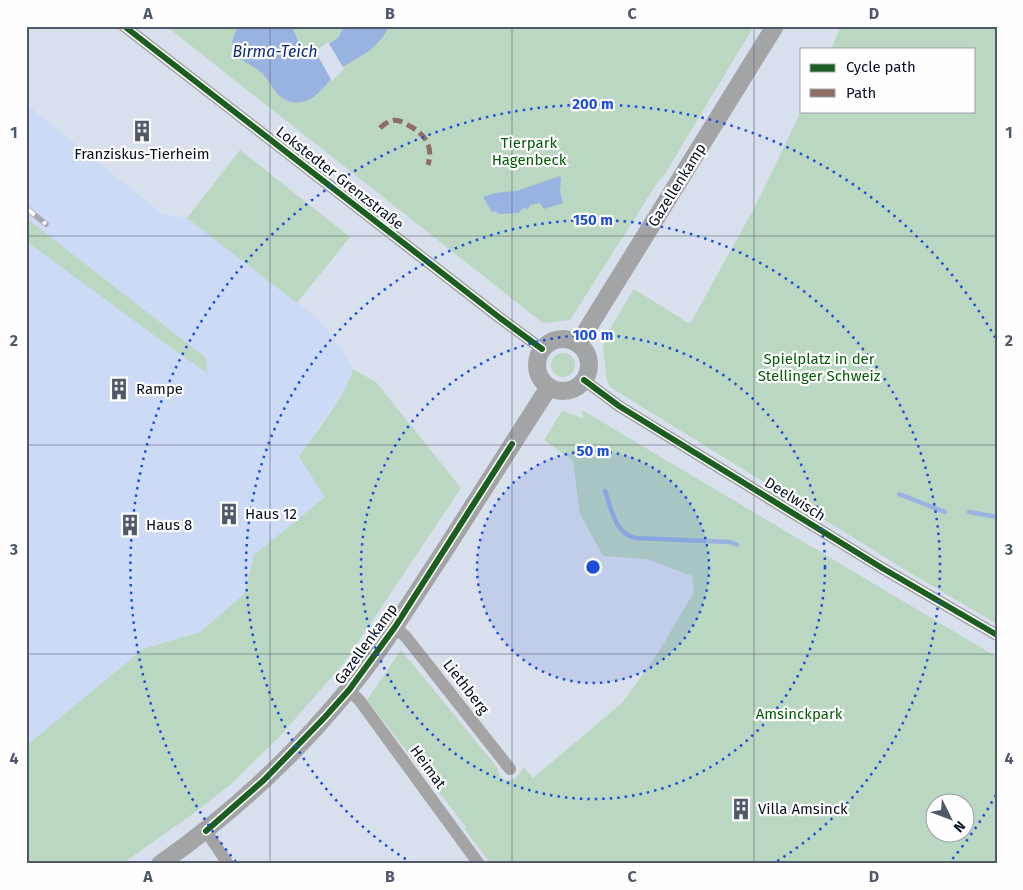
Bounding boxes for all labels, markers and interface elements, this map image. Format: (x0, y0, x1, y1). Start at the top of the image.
text: A (142, 4, 153, 23)
text: B (385, 4, 395, 23)
text: C (627, 4, 637, 23)
text: D (869, 4, 879, 23)
water label: Birma-Teich (232, 42, 318, 61)
legend (800, 48, 976, 112)
text: Cycle path (846, 58, 916, 76)
text: Path (846, 84, 876, 102)
text: 200 m (572, 95, 614, 113)
building icon: Franziskus-Tierheim (129, 118, 155, 144)
text: 1 (10, 123, 18, 142)
street label: Lokstedter Grenzstraße (273, 123, 407, 233)
text: 1 (1005, 123, 1013, 142)
park label: Tierpark Hagenbeck (492, 134, 567, 169)
street label: Gazellenkamp (644, 140, 710, 230)
place label: Franziskus-Tierheim (74, 145, 210, 163)
text: 150 m (573, 211, 613, 229)
text: 100 m (573, 326, 613, 344)
text: 2 (10, 331, 18, 350)
text: 2 (1005, 331, 1013, 350)
park label: Spielplatz in der Stellinger Schweiz (758, 350, 881, 385)
building icon: Rampe (106, 376, 132, 402)
place label: Rampe (136, 380, 183, 398)
text: 50 m (576, 442, 610, 460)
street label: Deelwisch (761, 473, 829, 525)
building icon: Haus 12 (216, 501, 242, 527)
place label: Haus 12 (245, 505, 297, 523)
building icon: Haus 8 (117, 512, 143, 538)
place label: Haus 8 (146, 516, 192, 534)
text: 3 (9, 540, 18, 559)
text: 3 (1004, 540, 1013, 559)
centre of rings (584, 558, 602, 576)
street label: Gazellenkamp (331, 600, 401, 688)
street label: Liethberg (439, 656, 493, 718)
park label: Amsinckpark (756, 705, 843, 723)
street label: Heimat (406, 742, 450, 793)
text: 4 (9, 749, 19, 768)
text: 4 (1004, 749, 1014, 768)
north arrow (926, 792, 976, 842)
building icon: Villa Amsinck (728, 796, 754, 822)
place label: Villa Amsinck (758, 800, 848, 818)
text: N (950, 817, 969, 836)
text: A (142, 867, 153, 886)
text: B (385, 867, 395, 886)
text: C (627, 867, 637, 886)
text: D (869, 867, 879, 886)

